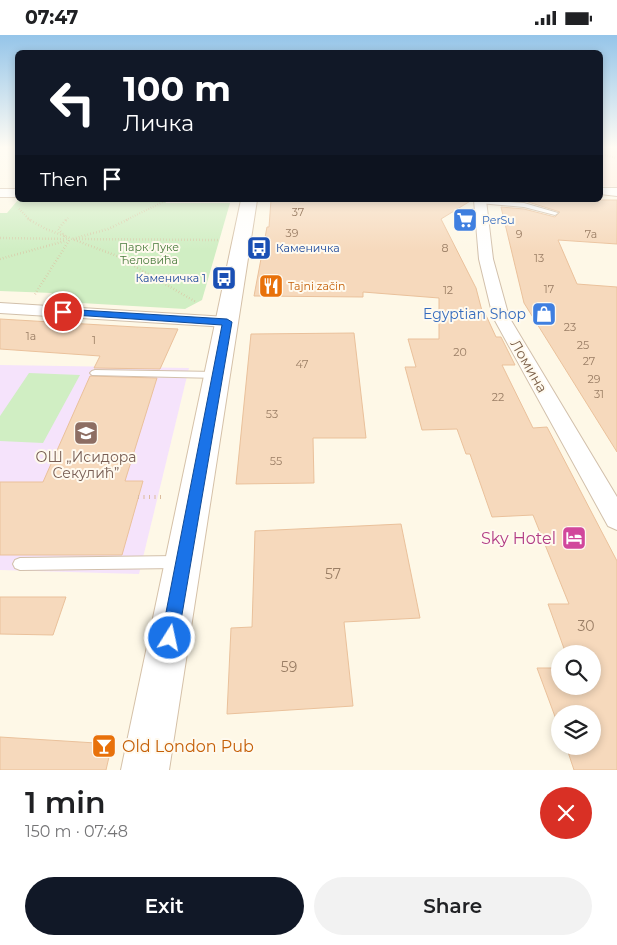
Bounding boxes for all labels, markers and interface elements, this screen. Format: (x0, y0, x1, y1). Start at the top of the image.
text: 07:47 (25, 6, 78, 29)
text: 100 m (123, 67, 231, 110)
icon: left (40, 70, 105, 135)
text: Личка (123, 110, 194, 137)
icon: arrive (98, 165, 126, 193)
text: Then (40, 168, 88, 191)
house number: 37 (292, 205, 304, 219)
supermarket icon: PerSu (452, 207, 478, 233)
place label: PerSu (482, 213, 515, 227)
house number: 39 (286, 226, 299, 240)
house number: 9 (516, 227, 523, 241)
house number: 7a (585, 227, 597, 241)
bus stop icon: Каменичка (246, 235, 272, 261)
park label: Парк Луке Ћеловића (119, 240, 179, 267)
place label: Каменичка (276, 241, 340, 255)
house number: 8 (441, 241, 449, 255)
house number: 13 (534, 251, 544, 265)
bus stop icon: Каменичка 1 (211, 265, 237, 291)
place label: Каменичка 1 (135, 271, 206, 285)
restaurant icon: Tajni začin (258, 273, 284, 299)
place label: Tajni začin (288, 279, 345, 293)
house number: 17 (544, 282, 554, 296)
house number: 12 (443, 283, 453, 297)
pin (42, 291, 84, 333)
icon: arrive (49, 298, 77, 326)
shop icon: Egyptian Shop (531, 301, 557, 327)
place label: Egyptian Shop (423, 305, 526, 323)
house number: 23 (564, 320, 576, 334)
house number: 1a (26, 329, 36, 343)
house number: 1 (92, 333, 96, 347)
street label: Ломина (507, 336, 551, 396)
house number: 25 (577, 338, 589, 352)
house number: 20 (453, 345, 467, 359)
house number: 27 (583, 354, 595, 368)
house number: 47 (295, 357, 309, 371)
house number: 29 (588, 372, 601, 386)
house number: 31 (594, 387, 604, 401)
house number: 22 (492, 390, 504, 404)
house number: 53 (266, 407, 278, 421)
school or university icon: ОШ „Исидора Секулић” (73, 420, 99, 446)
place label: ОШ „Исидора Секулић” (35, 448, 137, 482)
house number: 55 (270, 454, 282, 468)
hotel icon: Sky Hotel (561, 525, 587, 551)
place label: Sky Hotel (481, 529, 556, 548)
house number: 57 (325, 565, 341, 583)
position arrow (143, 611, 195, 663)
house number: 30 (577, 617, 595, 635)
map controls (551, 645, 601, 755)
button: search (551, 645, 601, 695)
house number: 59 (281, 658, 297, 676)
button: layers (551, 705, 601, 755)
bar icon: Old London Pub (91, 733, 117, 759)
place label: Old London Pub (122, 737, 254, 756)
text: 1 min (25, 784, 106, 821)
button: close (540, 787, 592, 839)
text: 150 m · 07:48 (25, 822, 128, 841)
button: Exit (25, 877, 304, 935)
button: Share (314, 877, 592, 935)

